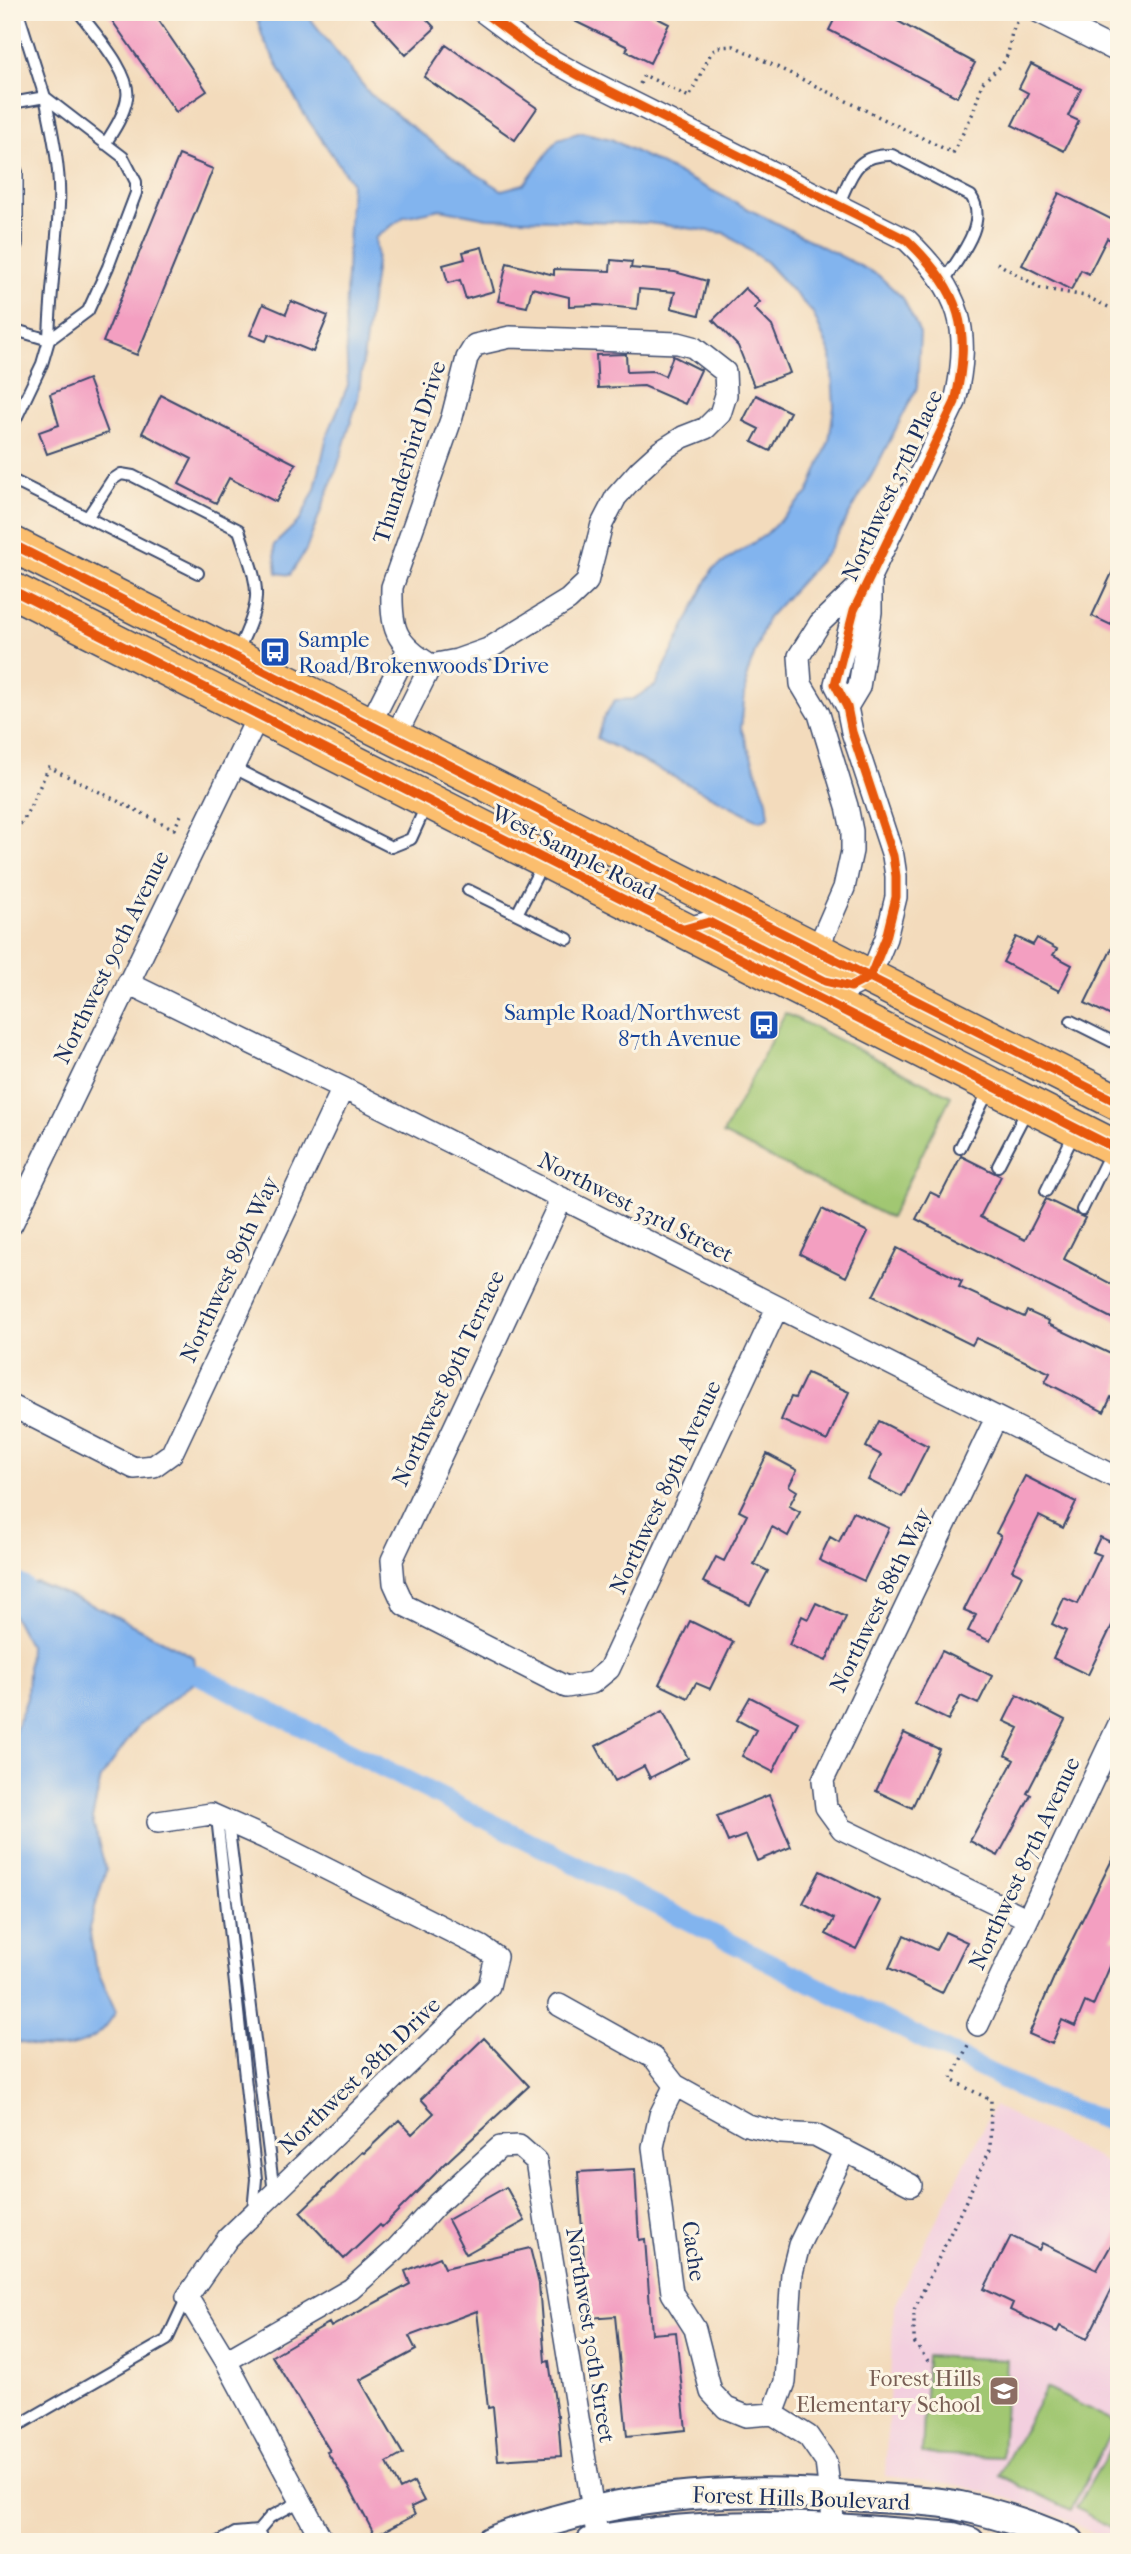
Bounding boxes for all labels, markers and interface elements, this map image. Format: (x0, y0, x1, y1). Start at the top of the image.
street label: Thunderbird Drive (367, 357, 452, 547)
street label: Northwest 37th Place (836, 385, 949, 585)
place label: Sample Road/Brokenwoods Drive (298, 626, 549, 679)
bus stop icon: Sample Road/Brokenwoods Drive (258, 635, 292, 669)
street label: West Sample Road (486, 799, 661, 906)
street label: Northwest 90th Avenue (48, 846, 175, 1068)
place label: Sample Road/Northwest 87th Avenue (504, 999, 741, 1052)
bus stop icon: Sample Road/Northwest 87th Avenue (747, 1008, 781, 1042)
street label: Northwest 33rd Street (534, 1147, 738, 1268)
street label: Northwest 89th Way (175, 1171, 285, 1366)
street label: Northwest 89th Terrace (387, 1266, 510, 1490)
street label: Northwest 89th Avenue (604, 1376, 727, 1598)
street label: Northwest 88th Way (824, 1503, 937, 1697)
street label: Northwest 87th Avenue (963, 1753, 1086, 1974)
street label: Northwest 28th Drive (273, 1991, 446, 2160)
street label: Cache (676, 2219, 711, 2283)
street label: Northwest 30th Street (560, 2225, 621, 2445)
place label: Forest Hills Elementary School (796, 2365, 982, 2418)
school or university icon: Forest Hills Elementary School (987, 2374, 1021, 2408)
street label: Forest Hills Boulevard (691, 2481, 911, 2516)

